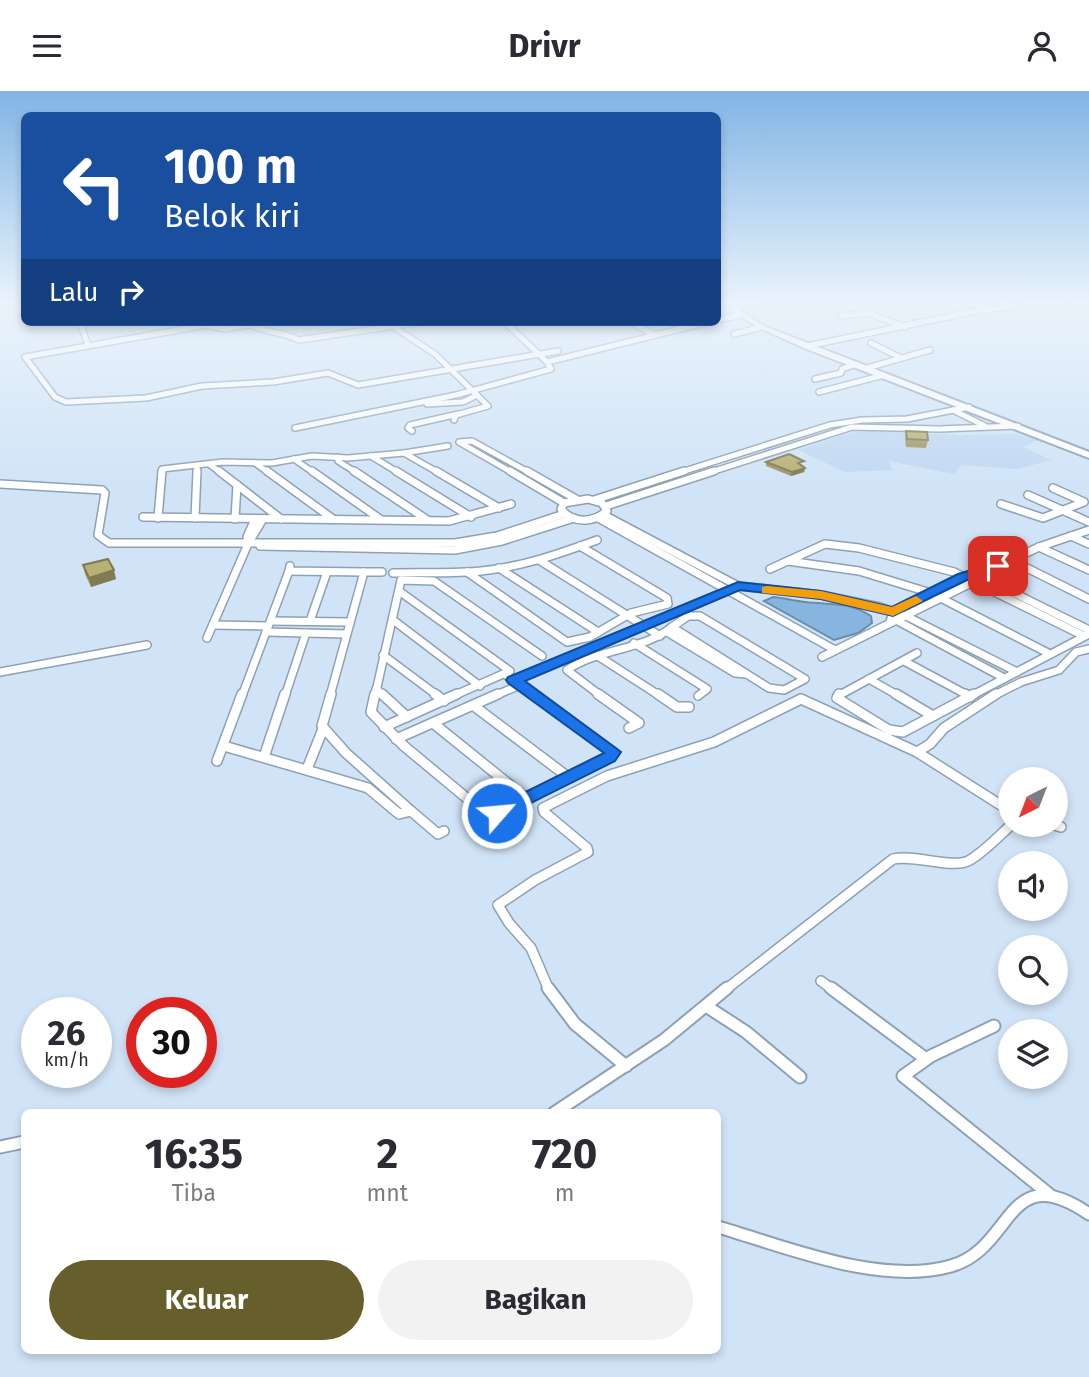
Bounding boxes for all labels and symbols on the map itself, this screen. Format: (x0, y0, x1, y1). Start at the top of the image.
pin (968, 536, 1028, 596)
north arrow (998, 767, 1068, 837)
position arrow (460, 776, 534, 850)
speed limit sign: 30 (126, 997, 217, 1088)

